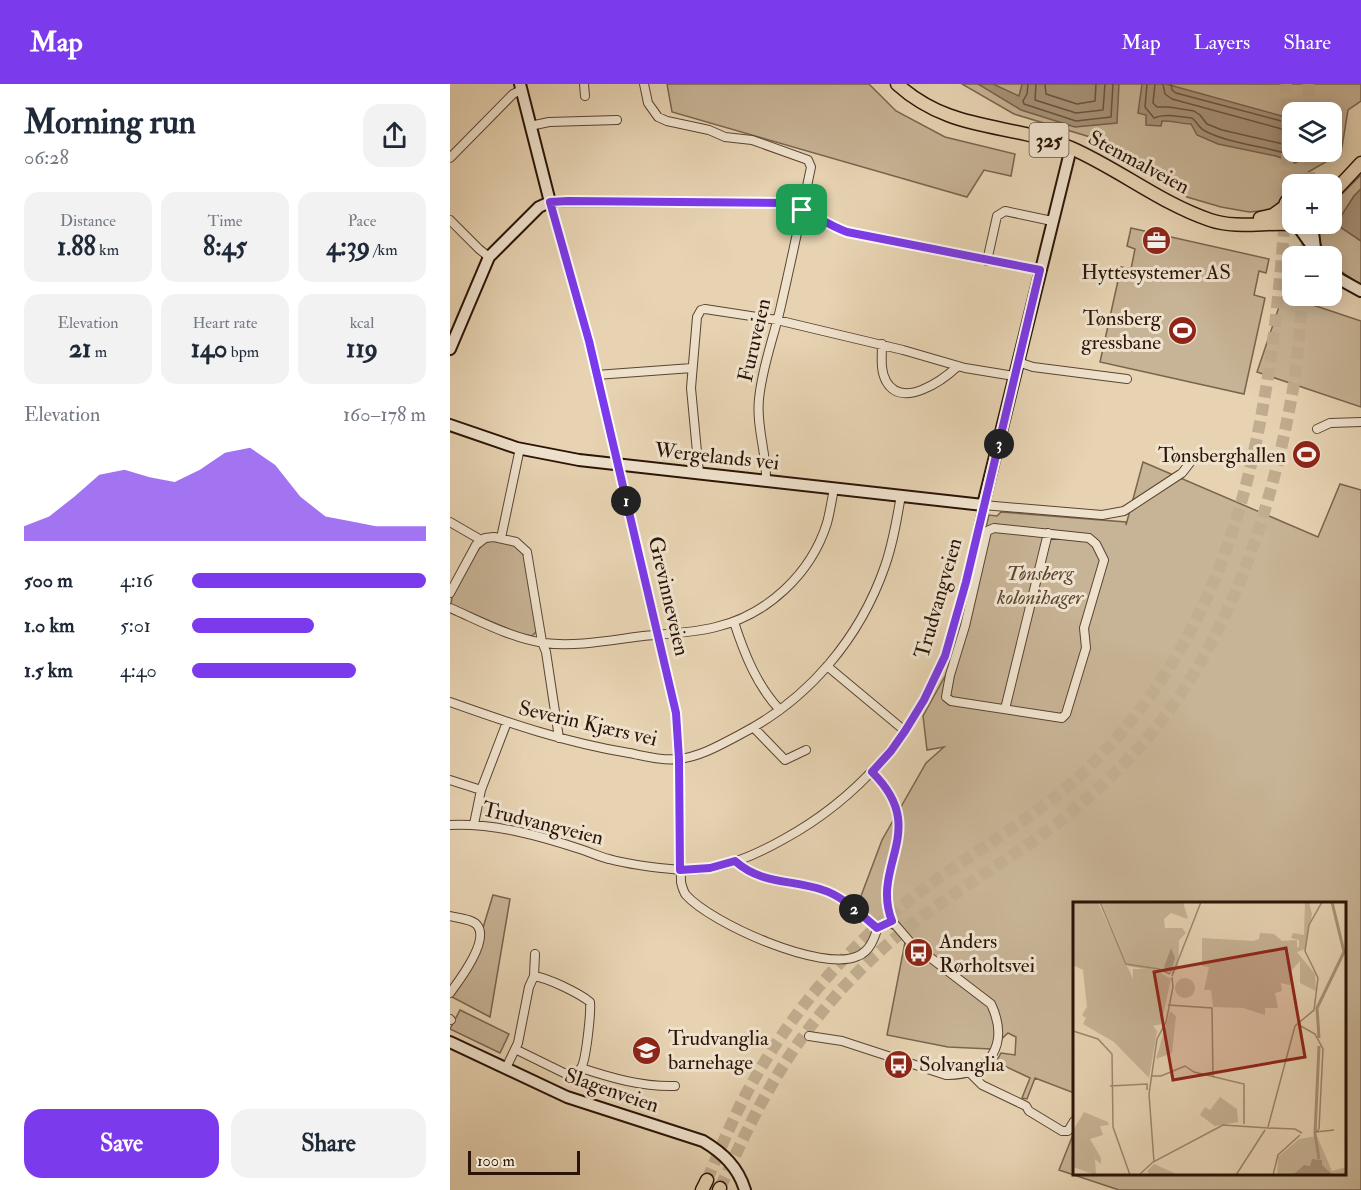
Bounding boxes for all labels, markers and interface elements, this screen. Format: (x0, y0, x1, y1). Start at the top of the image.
text: Map (30, 25, 83, 60)
text: Map (1121, 29, 1161, 56)
text: Layers (1194, 29, 1250, 56)
text: Share (1283, 29, 1331, 56)
text: Morning run (24, 102, 196, 143)
map controls (1282, 102, 1342, 306)
button: layers (1282, 102, 1342, 162)
button: share (363, 104, 426, 167)
road number: 325 (1030, 123, 1068, 157)
street label: Stenmalveien (1083, 124, 1194, 201)
text: 06:28 (24, 145, 69, 170)
button: + (1282, 174, 1342, 234)
pin (776, 184, 827, 235)
icon: arrive (785, 193, 818, 226)
text: Distance (60, 211, 116, 231)
text: Time (208, 211, 242, 231)
text: Pace (348, 211, 376, 231)
office icon: Hyttesystemer AS (1140, 225, 1172, 257)
text: 1.88 (57, 231, 96, 263)
text: 8:45 (203, 231, 247, 263)
text: 4:39 (326, 231, 370, 263)
text: km (96, 240, 119, 260)
text: /km (370, 240, 398, 260)
button: − (1282, 246, 1342, 306)
place label: Hyttesystemer AS (1081, 259, 1231, 286)
street label: Furuveien (732, 296, 777, 385)
place label: Tønsberg gressbane (1081, 305, 1162, 356)
text: Elevation (58, 313, 118, 333)
text: Heart rate (192, 313, 258, 333)
text: kcal (350, 313, 374, 333)
sports icon: Tønsberg gressbane (1166, 314, 1198, 346)
text: 21 (69, 333, 91, 365)
text: 140 (191, 333, 227, 365)
text: 119 (346, 333, 378, 365)
text: m (91, 342, 107, 362)
text: bpm (227, 342, 259, 362)
text: Elevation (24, 402, 100, 427)
text: 160–178 m (343, 402, 426, 427)
pin: 3 (984, 429, 1014, 459)
text: 3 (996, 434, 1002, 454)
street label: Wergelands vei (652, 436, 781, 477)
sports icon: Tønsberghallen (1291, 439, 1323, 471)
place label: Tønsberghallen (1158, 442, 1286, 469)
pin: 1 (611, 486, 641, 516)
text: 1 (623, 491, 629, 511)
street label: Grevinneveien (642, 534, 695, 659)
street label: Trudvangveien (908, 535, 969, 662)
park label: Tønsberg kolonihager (996, 560, 1084, 611)
text: 500 m (24, 568, 73, 593)
text: 4:16 (120, 568, 153, 593)
text: 1.0 km (24, 613, 75, 638)
text: 5:01 (120, 613, 151, 638)
text: 1.5 km (24, 658, 73, 683)
text: 4:40 (120, 658, 157, 683)
street label: Severin Kjærs vei (516, 694, 660, 753)
street label: Trudvangveien (479, 795, 607, 852)
pin: 2 (839, 894, 869, 924)
text: 2 (850, 899, 858, 919)
inset map (1073, 902, 1346, 1175)
place label: Anders Rørholtsvei (938, 928, 1036, 979)
bus stop icon: Anders Rørholtsvei (902, 937, 934, 969)
place label: Trudvanglia barnehage (668, 1025, 769, 1076)
school or university icon: Trudvanglia barnehage (631, 1034, 663, 1066)
bus stop icon: Solvanglia (882, 1048, 914, 1080)
place label: Solvanglia (919, 1051, 1005, 1078)
street label: Slagenveien (561, 1062, 663, 1119)
button: Save (24, 1109, 219, 1178)
button: Share (231, 1109, 426, 1178)
scale bar (468, 1148, 580, 1176)
text: 100 m (477, 1151, 515, 1171)

